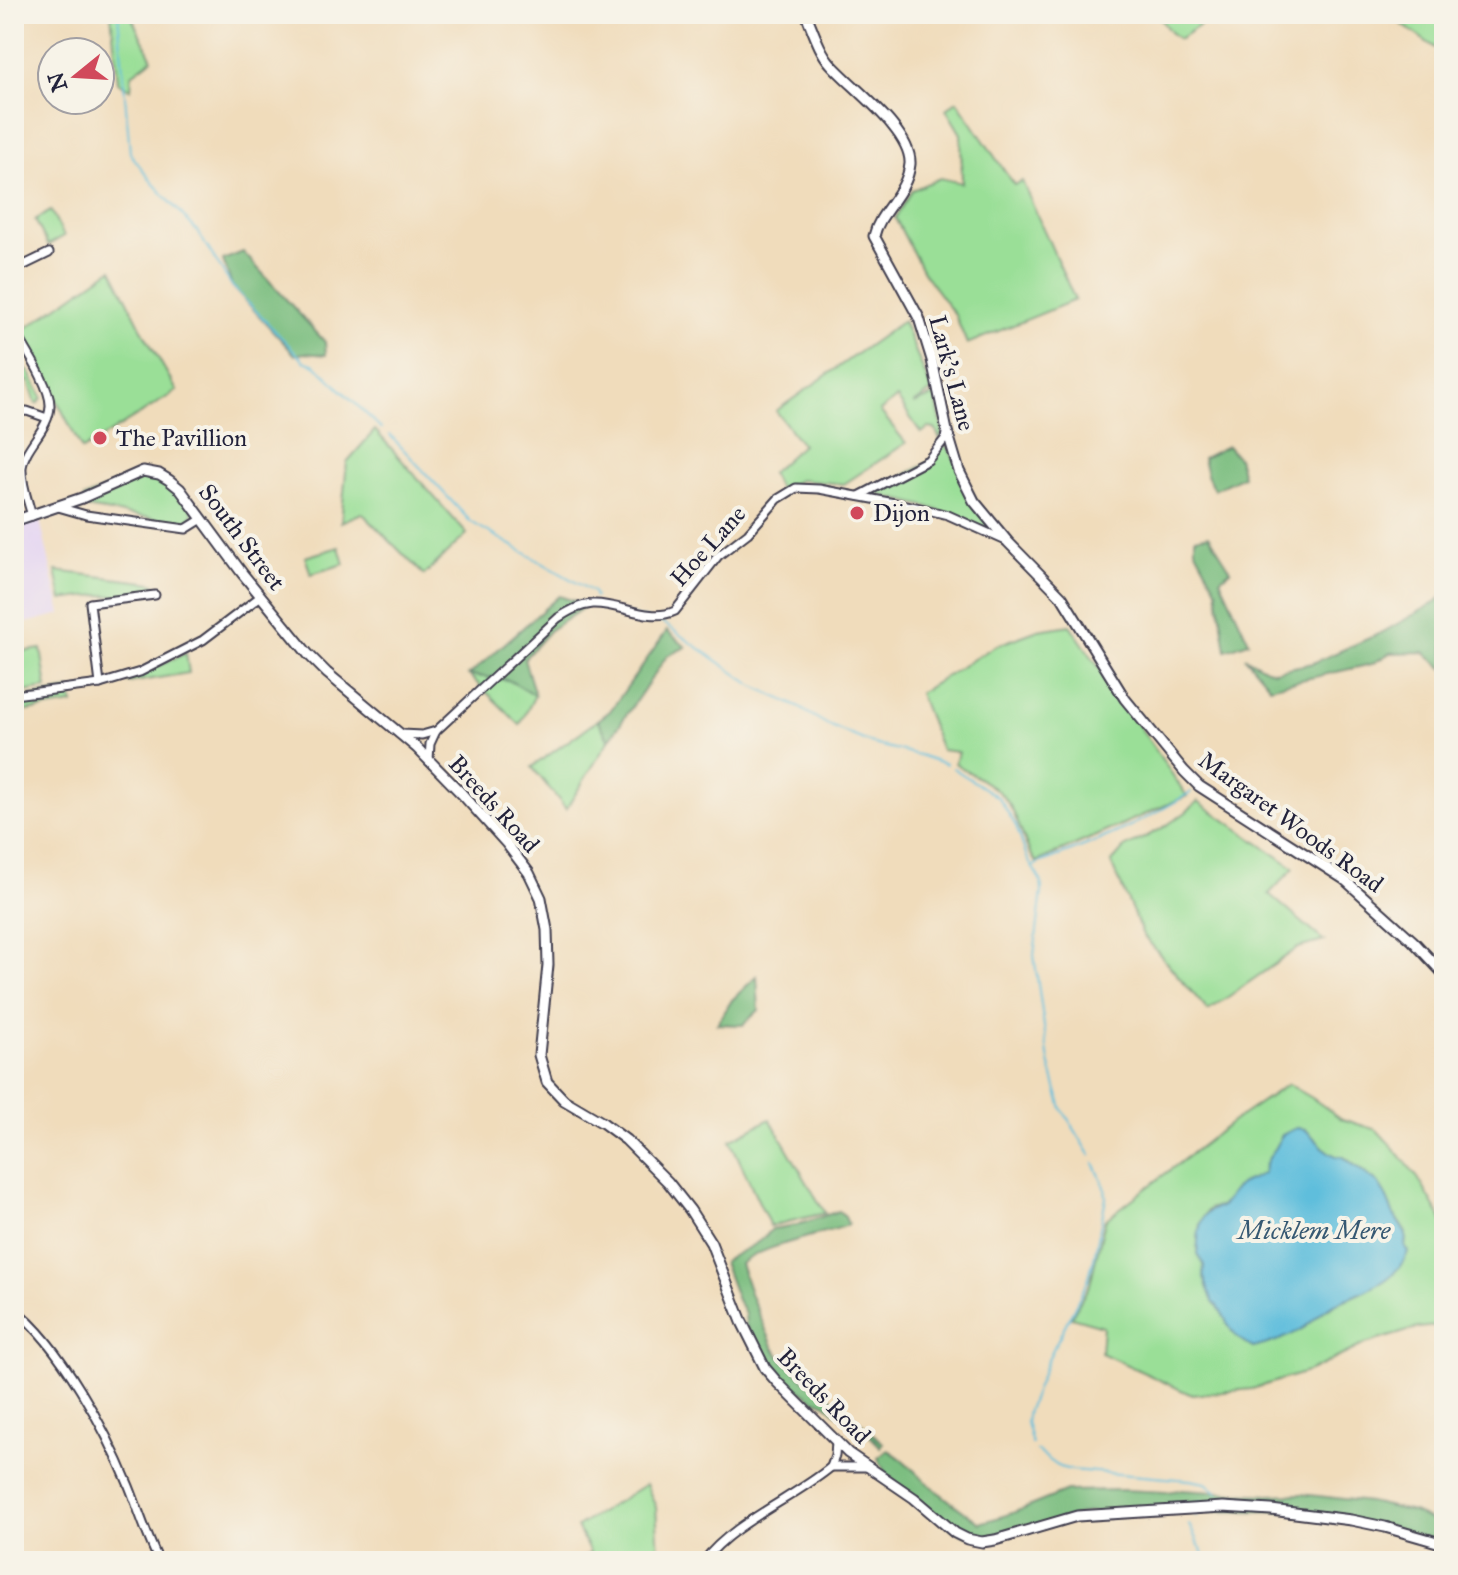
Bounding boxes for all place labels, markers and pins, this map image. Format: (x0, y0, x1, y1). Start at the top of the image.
place label: The Pavillion (116, 423, 247, 453)
marker: The Pavillion (91, 429, 109, 447)
place label: Dijon (873, 498, 930, 528)
marker: Dijon (848, 504, 866, 522)

